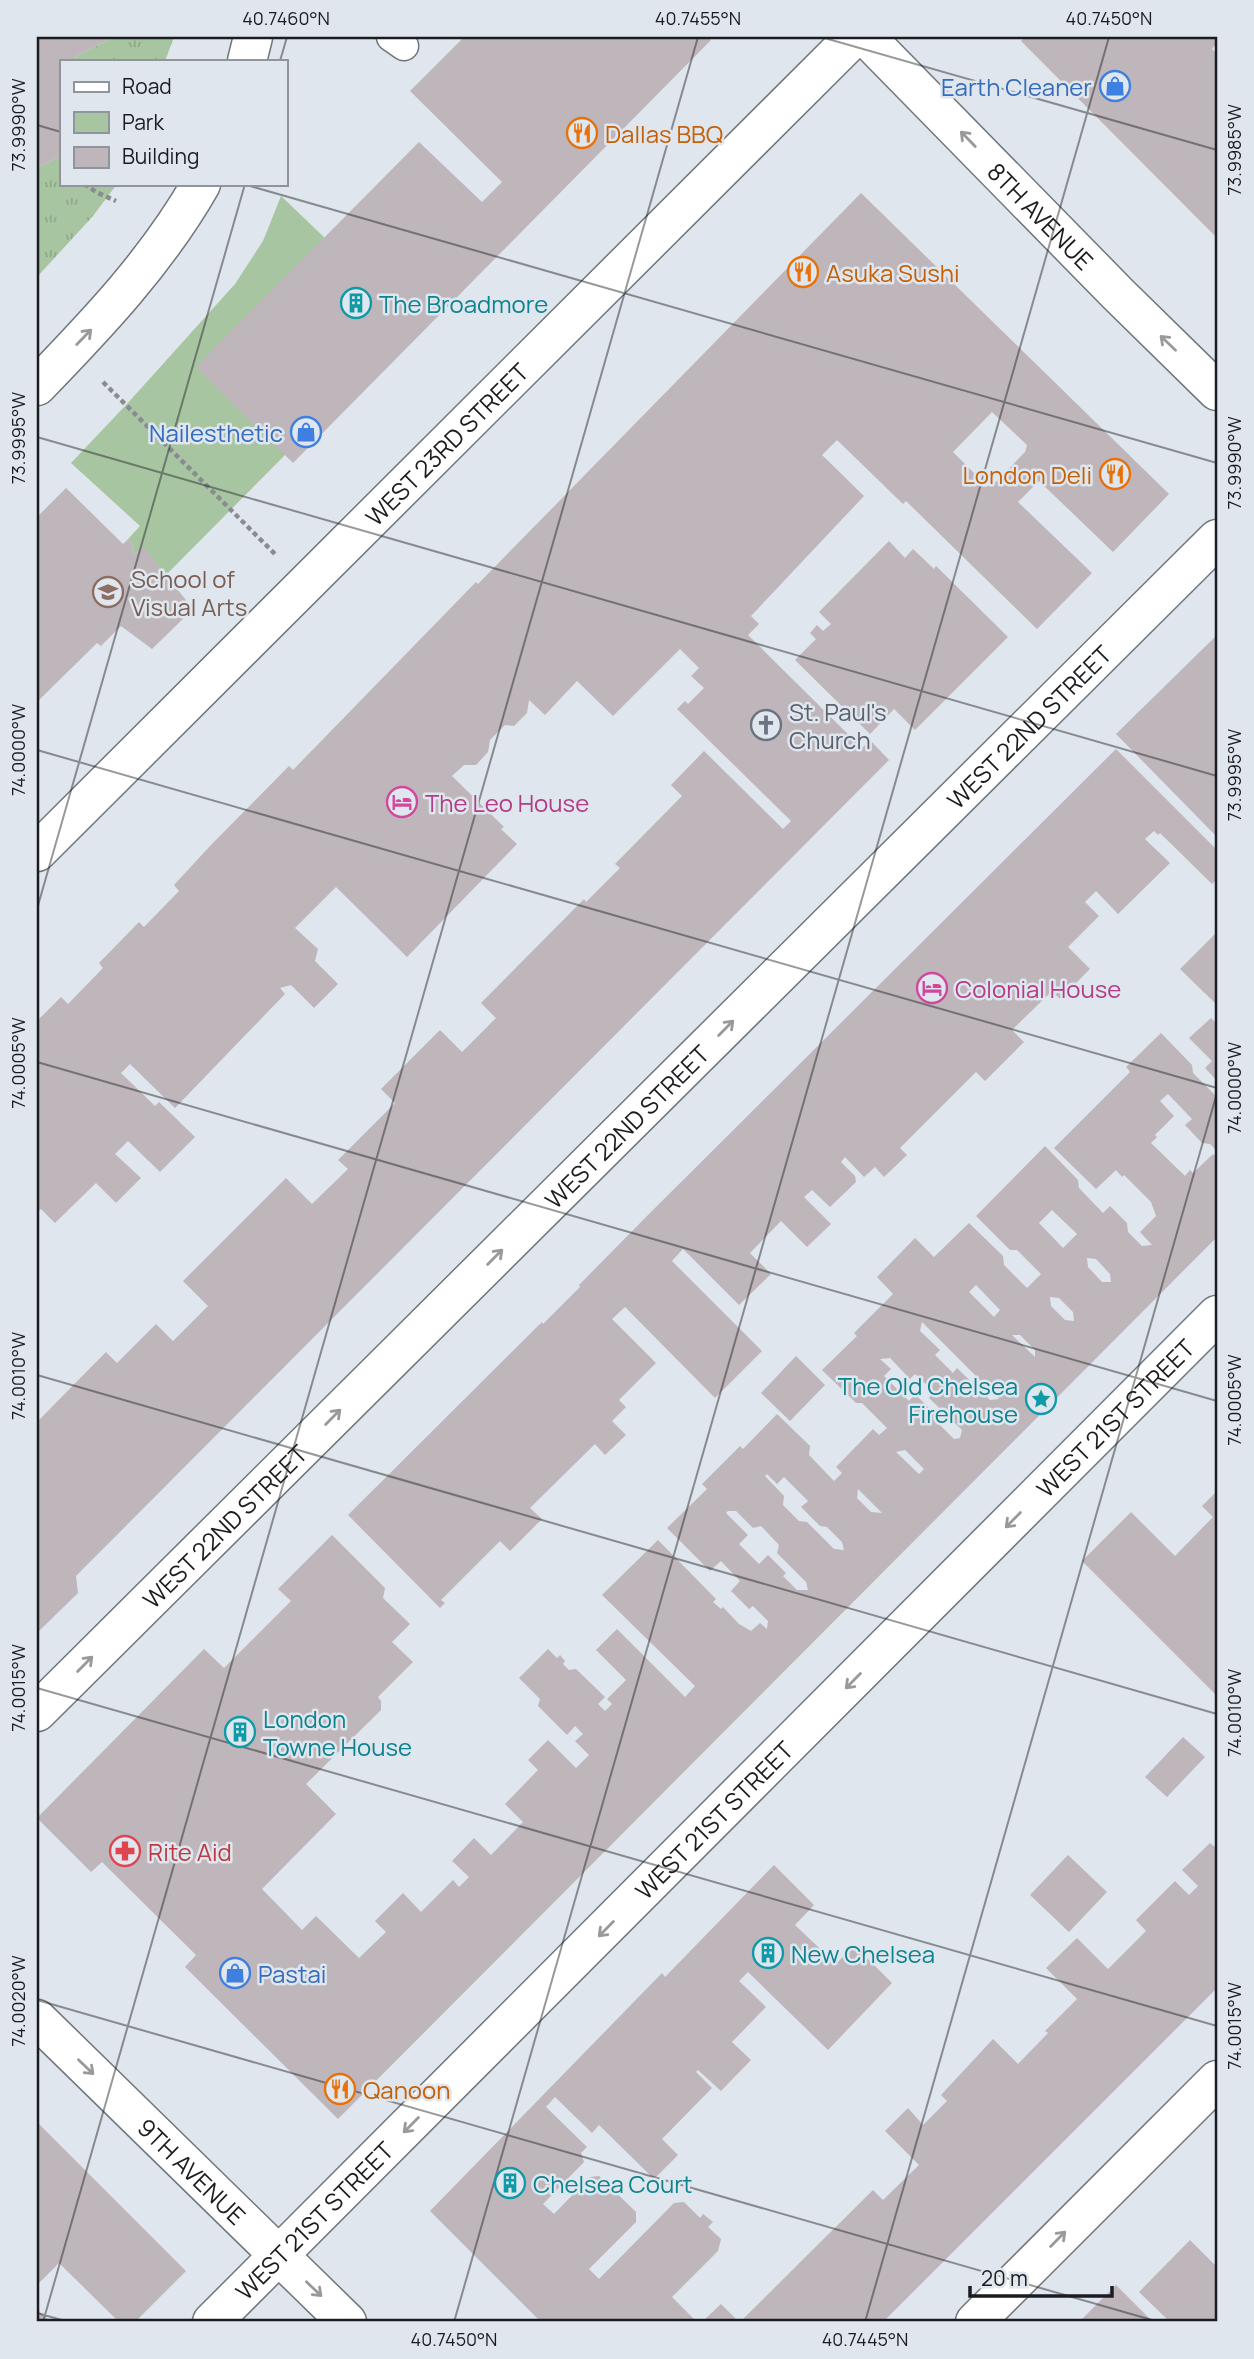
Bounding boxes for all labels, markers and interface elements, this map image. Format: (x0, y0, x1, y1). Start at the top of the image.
text: 40.7460°N (242, 6, 330, 30)
text: 40.7455°N (655, 6, 741, 30)
text: 40.7450°N (1066, 6, 1152, 30)
legend (60, 60, 287, 186)
shop icon: Earth Cleaner (1098, 69, 1132, 103)
place label: Earth Cleaner (941, 70, 1092, 103)
text: Road (122, 72, 172, 100)
text: 73.9990°W (6, 78, 30, 171)
text: 73.9985°W (1222, 104, 1246, 196)
text: Park (122, 108, 164, 136)
restaurant icon: Dallas BBQ (565, 116, 599, 150)
place label: Dallas BBQ (605, 117, 723, 150)
one-way arrow (959, 131, 976, 148)
text: Building (122, 142, 199, 170)
street label: 8TH AVENUE (981, 155, 1101, 276)
restaurant icon: Asuka Sushi (786, 255, 820, 289)
place label: Asuka Sushi (826, 256, 960, 289)
building icon: The Broadmore (339, 286, 373, 320)
place label: The Broadmore (379, 287, 548, 320)
one-way arrow (76, 329, 93, 346)
one-way arrow (1160, 335, 1177, 352)
street label: WEST 23RD STREET (357, 355, 535, 532)
text: 73.9995°W (6, 392, 30, 484)
shop icon: Nailesthetic (289, 415, 323, 449)
place label: Nailesthetic (149, 416, 283, 449)
text: 73.9990°W (1222, 416, 1246, 509)
restaurant icon: London Deli (1098, 457, 1132, 491)
place label: London Deli (963, 458, 1092, 491)
place label: School of Visual Arts (131, 562, 247, 623)
school or university icon: School of Visual Arts (91, 575, 125, 609)
street label: WEST 22ND STREET (939, 637, 1118, 815)
place label: St. Paul's Church (789, 695, 887, 756)
text: 74.0000°W (6, 704, 30, 796)
church icon: St. Paul's Church (749, 708, 783, 742)
text: 73.9995°W (1222, 729, 1246, 821)
hotel icon: The Leo House (385, 785, 419, 819)
place label: The Leo House (425, 786, 589, 819)
hotel icon: Colonial House (915, 971, 949, 1005)
place label: Colonial House (955, 972, 1121, 1005)
text: 74.0005°W (6, 1017, 30, 1109)
one-way arrow (717, 1019, 734, 1036)
street label: WEST 22ND STREET (537, 1037, 716, 1215)
text: 74.0000°W (1222, 1042, 1246, 1134)
one-way arrow (486, 1249, 503, 1266)
street label: WEST 21ST STREET (1029, 1331, 1201, 1504)
text: 74.0010°W (6, 1332, 30, 1420)
text: 74.0005°W (1222, 1354, 1246, 1446)
place label: The Old Chelsea Firehouse (838, 1369, 1018, 1430)
place icon: The Old Chelsea Firehouse (1024, 1382, 1058, 1416)
one-way arrow (325, 1409, 342, 1426)
street label: WEST 22ND STREET (135, 1436, 314, 1615)
one-way arrow (1005, 1511, 1022, 1528)
text: 74.0015°W (6, 1644, 30, 1732)
one-way arrow (76, 1656, 93, 1673)
text: 74.0010°W (1222, 1669, 1246, 1757)
one-way arrow (844, 1672, 861, 1689)
place label: London Towne House (263, 1702, 412, 1763)
building icon: London Towne House (223, 1715, 257, 1749)
street label: WEST 21ST STREET (627, 1733, 800, 1906)
pharmacy icon: Rite Aid (108, 1834, 142, 1868)
place label: Rite Aid (148, 1835, 232, 1868)
one-way arrow (597, 1920, 614, 1937)
building icon: New Chelsea (751, 1936, 785, 1970)
place label: New Chelsea (791, 1937, 935, 1970)
text: 74.0020°W (6, 1955, 30, 2047)
shop icon: Pastai (218, 1956, 252, 1990)
place label: Pastai (258, 1957, 326, 1990)
text: 74.0015°W (1222, 1982, 1246, 2070)
one-way arrow (77, 2058, 94, 2075)
restaurant icon: Qanoon (323, 2072, 357, 2106)
place label: Qanoon (363, 2073, 451, 2106)
street label: 9TH AVENUE (131, 2110, 253, 2231)
one-way arrow (402, 2116, 419, 2133)
street label: WEST 21ST STREET (228, 2133, 400, 2306)
building icon: Chelsea Court (493, 2166, 527, 2200)
place label: Chelsea Court (533, 2167, 692, 2200)
one-way arrow (1049, 2231, 1066, 2248)
scale bar (970, 2254, 1112, 2298)
text: 20 m (981, 2264, 1028, 2292)
one-way arrow (305, 2280, 322, 2297)
text: 40.7450°N (411, 2327, 497, 2351)
text: 40.7445°N (822, 2327, 908, 2351)

